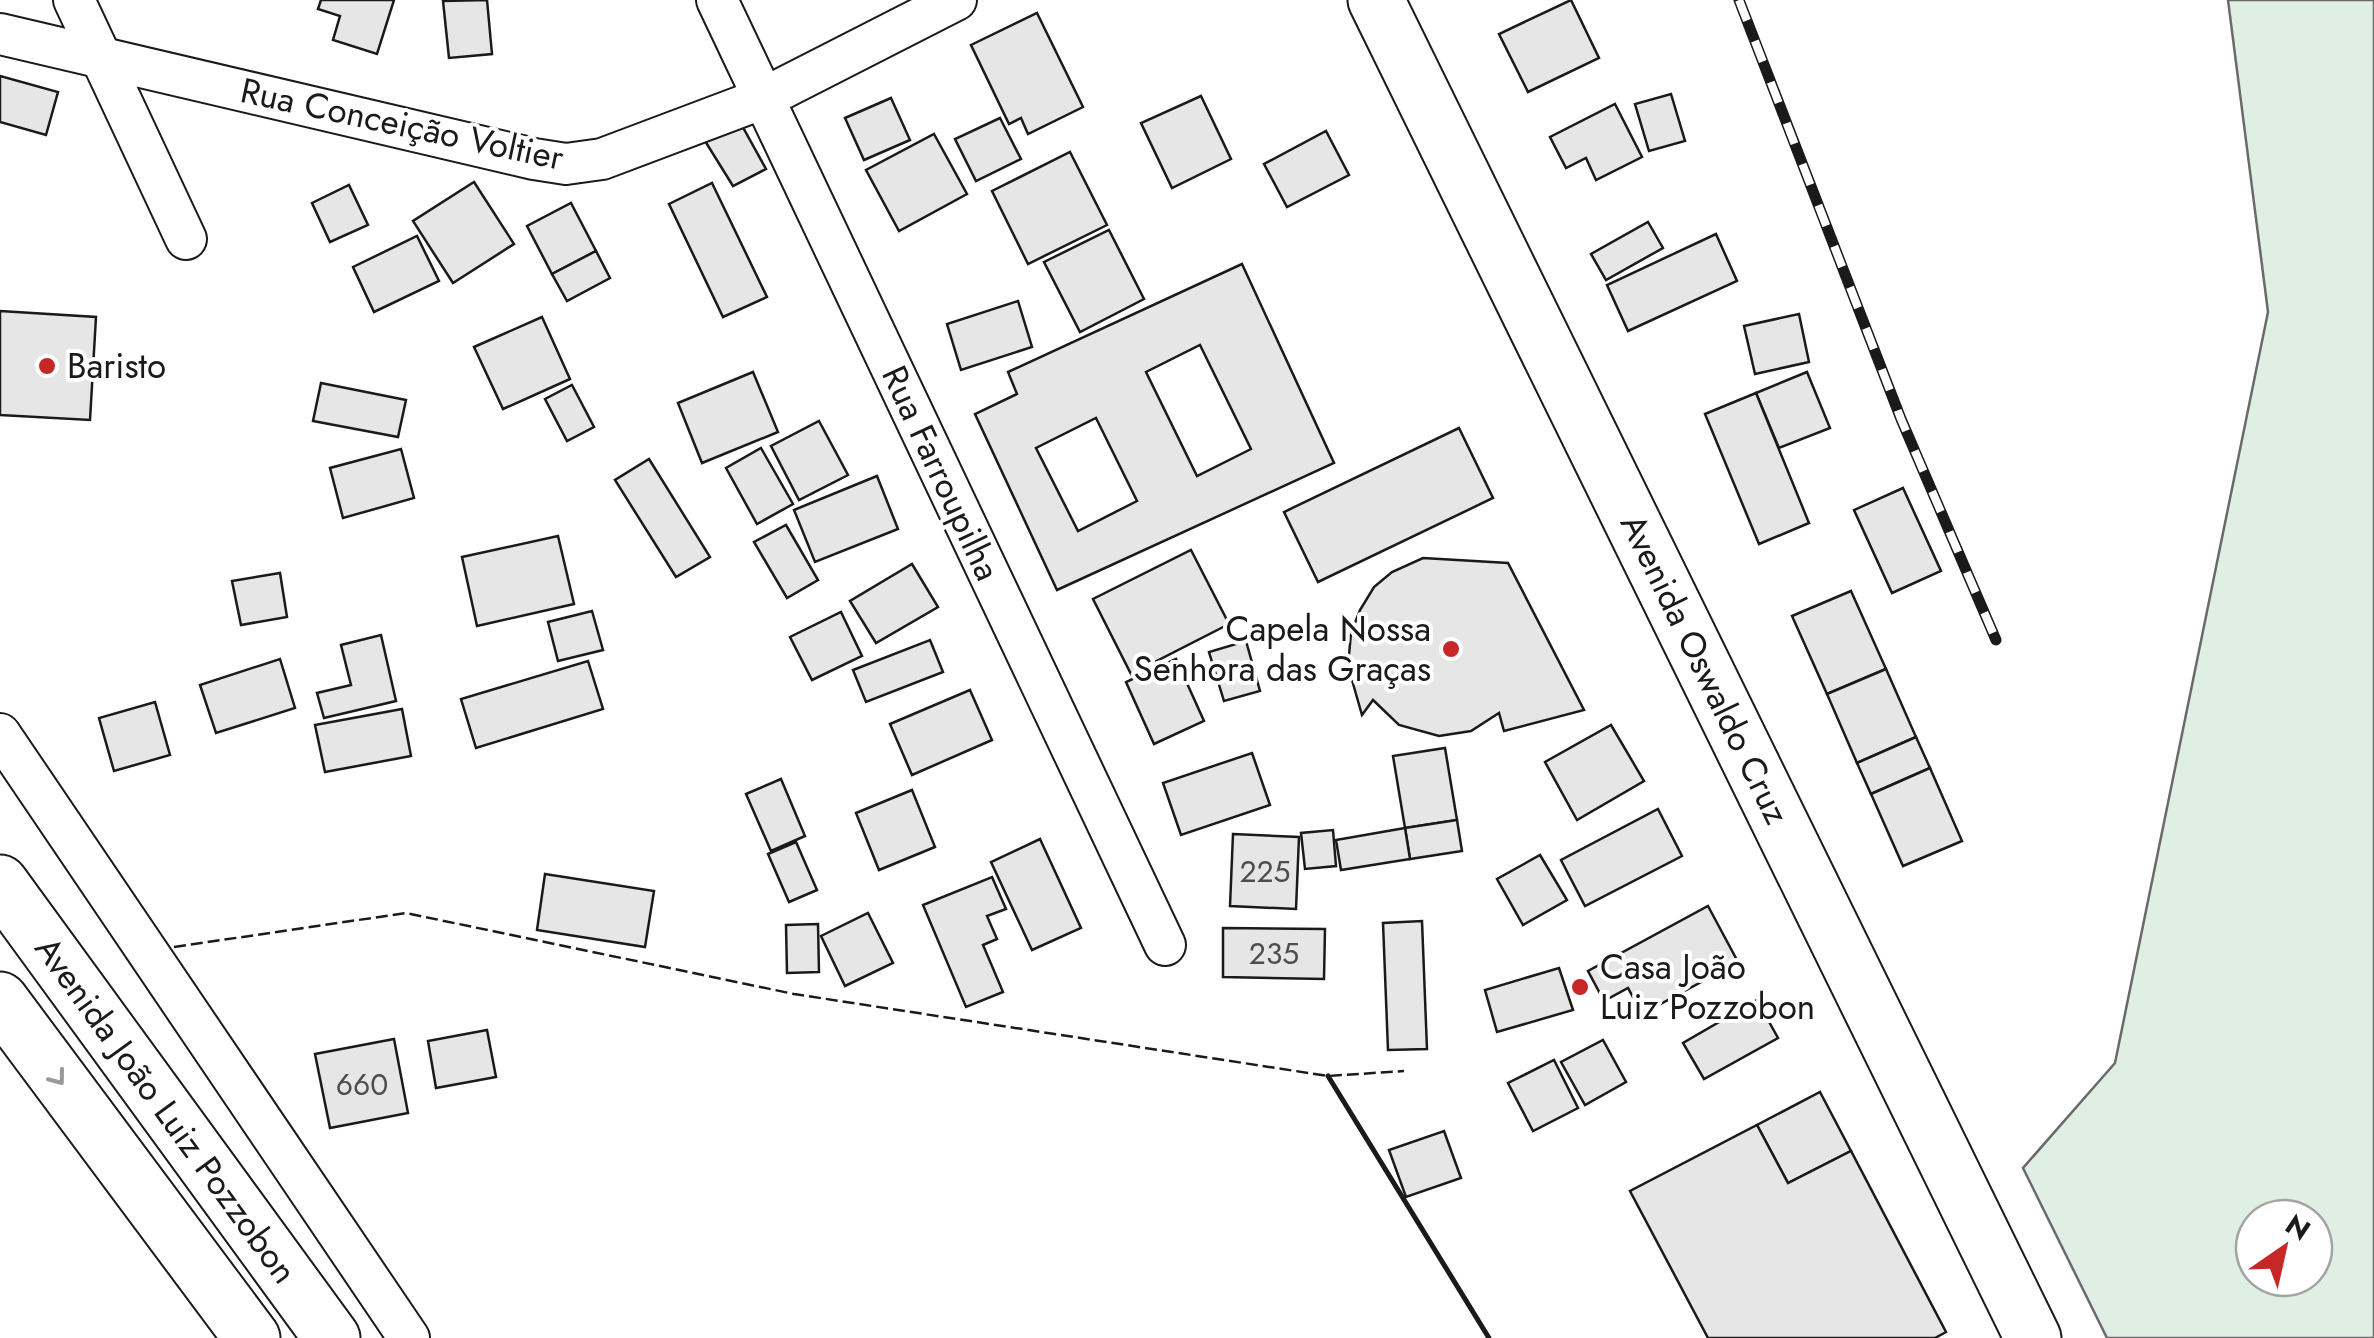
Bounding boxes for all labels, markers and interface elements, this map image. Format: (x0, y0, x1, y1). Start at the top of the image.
street label: Rua Conceição Voltier (236, 65, 568, 183)
place label: Baristo (67, 341, 166, 391)
marker: Baristo (36, 355, 58, 377)
street label: Rua Farroupilha (869, 357, 1013, 589)
street label: Avenida Oswaldo Cruz (1608, 506, 1802, 832)
place label: Capela Nossa Senhora das Graças (1134, 604, 1431, 694)
marker: Capela Nossa Senhora das Graças (1440, 638, 1462, 660)
house number: 225 (1239, 850, 1291, 893)
street label: Avenida João Luiz Pozzobon (23, 926, 309, 1294)
house number: 235 (1249, 932, 1299, 975)
place label: Casa João Luiz Pozzobon (1600, 942, 1815, 1032)
marker: Casa João Luiz Pozzobon (1569, 976, 1591, 998)
house number: 660 (336, 1063, 388, 1106)
one-way arrow (47, 1067, 64, 1085)
north arrow (2234, 1198, 2334, 1298)
text: N (2277, 1204, 2318, 1251)

